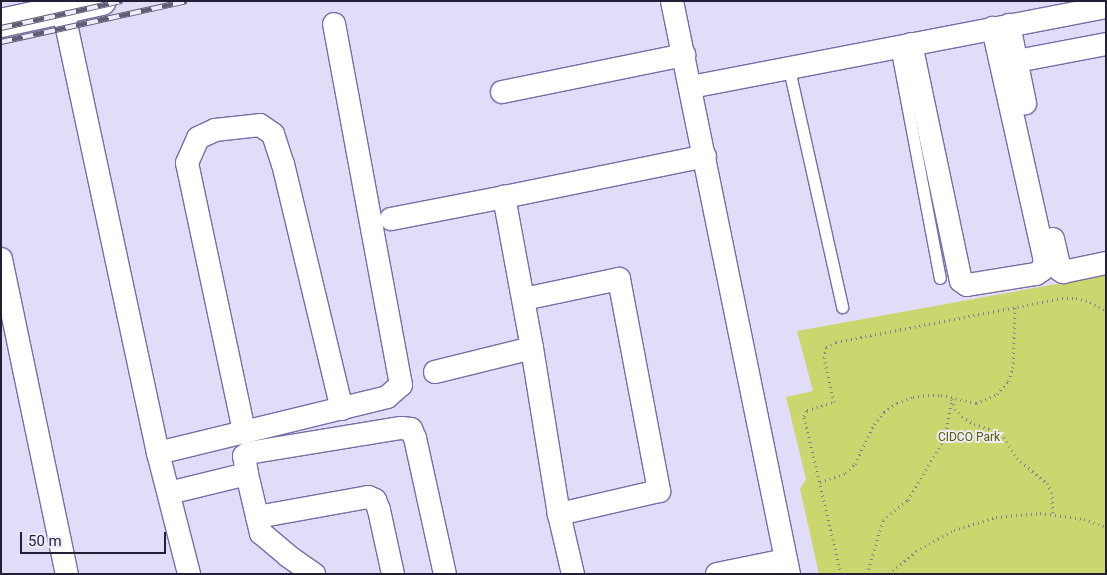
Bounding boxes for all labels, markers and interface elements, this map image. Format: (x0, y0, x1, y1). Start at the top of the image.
park label: CIDCO Park (938, 431, 1000, 445)
scale bar (22, 522, 169, 554)
text: 50 m (28, 532, 62, 550)

